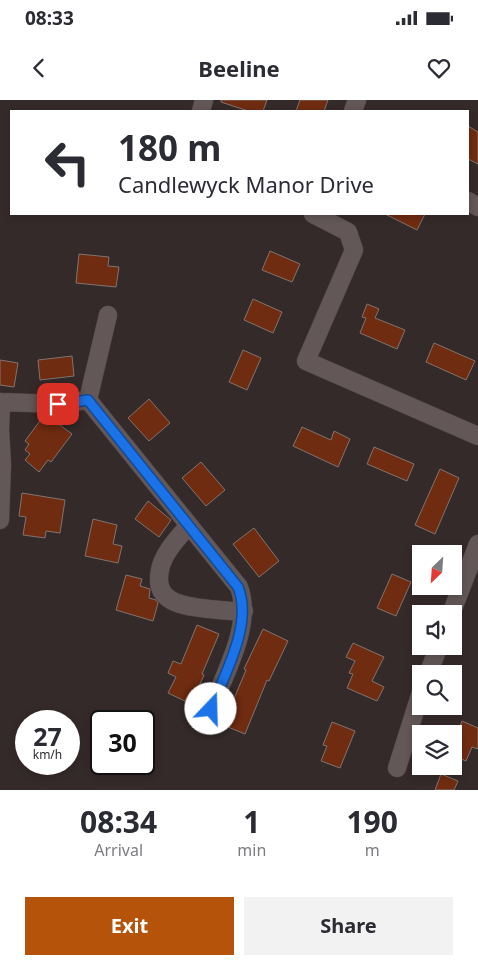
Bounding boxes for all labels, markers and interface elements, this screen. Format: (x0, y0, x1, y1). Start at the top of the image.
text: 08:33 (25, 5, 74, 31)
text: Beeline (198, 53, 280, 83)
icon: back (25, 54, 53, 82)
icon: heart (425, 54, 453, 82)
text: 180 m (118, 124, 221, 171)
icon: left (35, 130, 100, 195)
text: Candlewyck Manor Drive (118, 169, 374, 199)
pin (37, 383, 79, 425)
icon: arrive (44, 390, 72, 418)
north arrow (412, 545, 462, 595)
map controls (412, 545, 462, 775)
button: sound (412, 605, 462, 655)
button: search (412, 665, 462, 715)
position arrow (184, 682, 236, 734)
speed limit sign: 30 (90, 710, 155, 775)
text: 27 (33, 719, 62, 753)
button: layers (412, 725, 462, 775)
text: km/h (33, 746, 62, 763)
text: 08:34 (80, 801, 157, 842)
text: 1 (243, 801, 260, 842)
text: 190 (346, 801, 398, 842)
text: Arrival (94, 839, 143, 861)
text: min (237, 839, 266, 861)
text: m (365, 839, 380, 861)
button: Exit (25, 897, 234, 955)
button: Share (244, 897, 453, 955)

